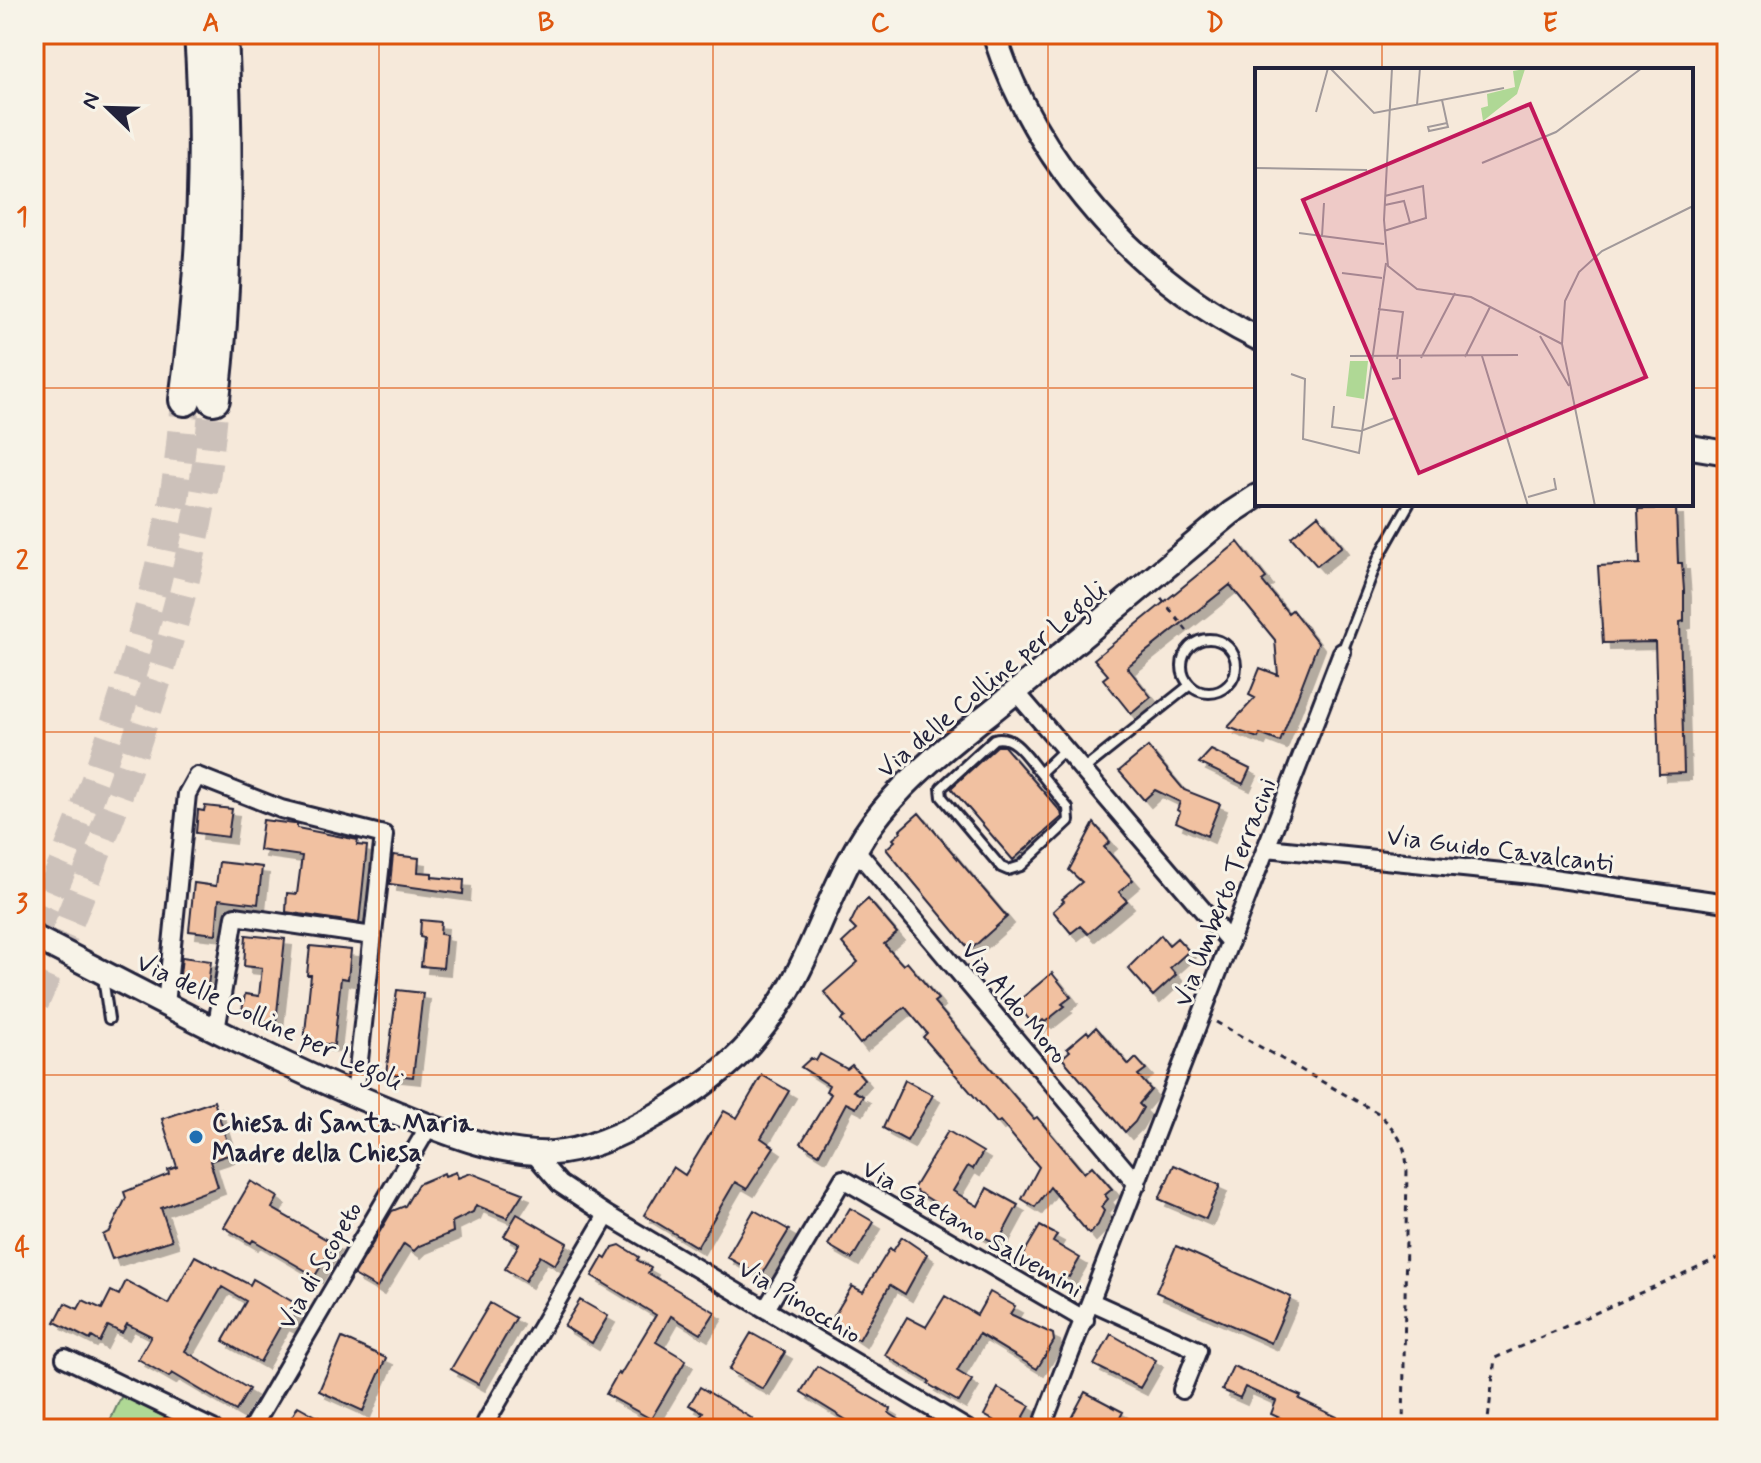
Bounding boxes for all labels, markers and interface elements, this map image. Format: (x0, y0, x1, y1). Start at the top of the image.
text: A (202, 7, 220, 41)
text: B (538, 7, 554, 41)
text: C (871, 7, 890, 41)
text: D (1206, 7, 1224, 41)
text: E (1542, 7, 1558, 41)
north arrow (68, 68, 148, 148)
inset map (1255, 68, 1693, 506)
text: N (76, 89, 107, 113)
text: 1 (16, 201, 28, 235)
text: 2 (16, 545, 29, 579)
street label: Via delle Colline per Legoli (870, 574, 1116, 789)
street label: Via Umberto Terracini (1166, 773, 1285, 1012)
street label: Via Guido Cavalcanti (1385, 820, 1615, 882)
text: 3 (16, 888, 28, 922)
street label: Via Aldo Moro (952, 935, 1075, 1071)
street label: Via delle Colline per Legoli (129, 946, 408, 1102)
place label: Chiesa di Santa Maria Madre della Chiesa (212, 1107, 475, 1171)
marker: Chiesa di Santa Maria Madre della Chiesa (187, 1128, 205, 1146)
street label: Via Gaetano Salvemini (855, 1153, 1089, 1307)
street label: Via di Scopeto (270, 1196, 371, 1336)
text: 4 (14, 1232, 30, 1266)
street label: Via Pinocchio (731, 1253, 867, 1353)

